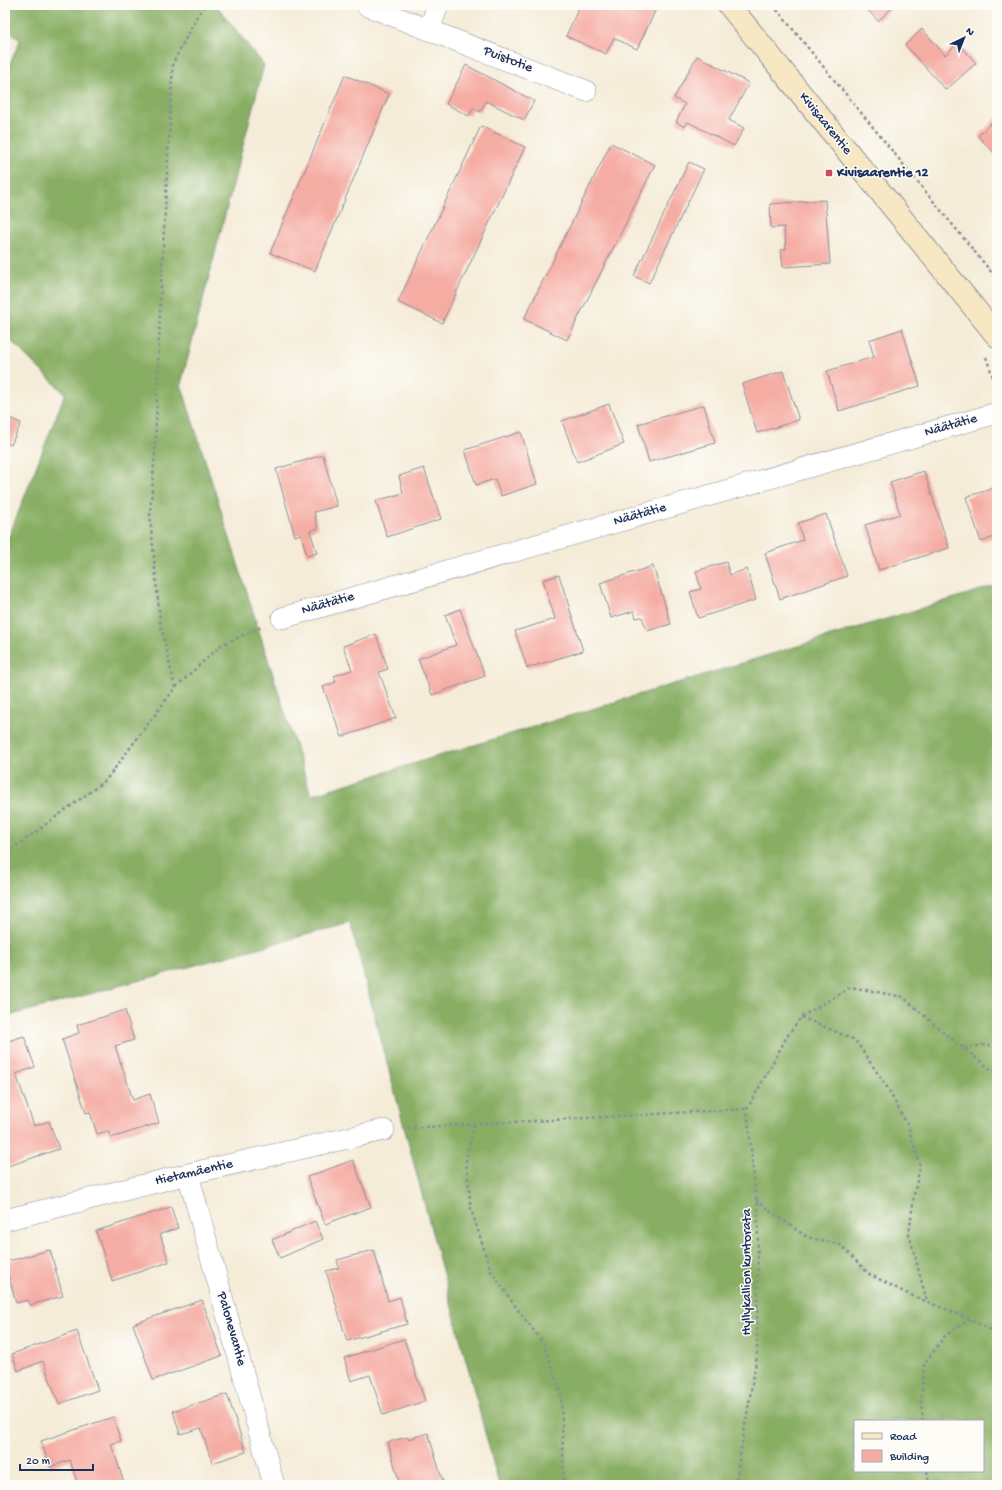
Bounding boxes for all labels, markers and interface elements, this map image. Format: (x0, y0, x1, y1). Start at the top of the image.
north arrow (944, 18, 984, 58)
text: N (963, 25, 976, 39)
street label: Puistotie (480, 42, 536, 77)
street label: Kivisaarentie (795, 89, 856, 159)
place label: Kivisaarentie 12 (836, 165, 928, 182)
marker: Kivisaarentie 12 (824, 168, 834, 178)
street label: Näätätie (923, 410, 980, 442)
street label: Näätätie (612, 499, 669, 531)
street label: Näätätie (300, 588, 357, 620)
street label: Hietamäentie (153, 1156, 235, 1190)
street label: Hyllykallion kuntorata (739, 1207, 756, 1336)
street label: Palonevantie (212, 1289, 250, 1369)
legend (854, 1420, 984, 1472)
text: Road (890, 1431, 917, 1445)
scale bar (20, 1446, 93, 1472)
text: Building (889, 1451, 929, 1465)
text: 20 m (26, 1455, 51, 1469)

